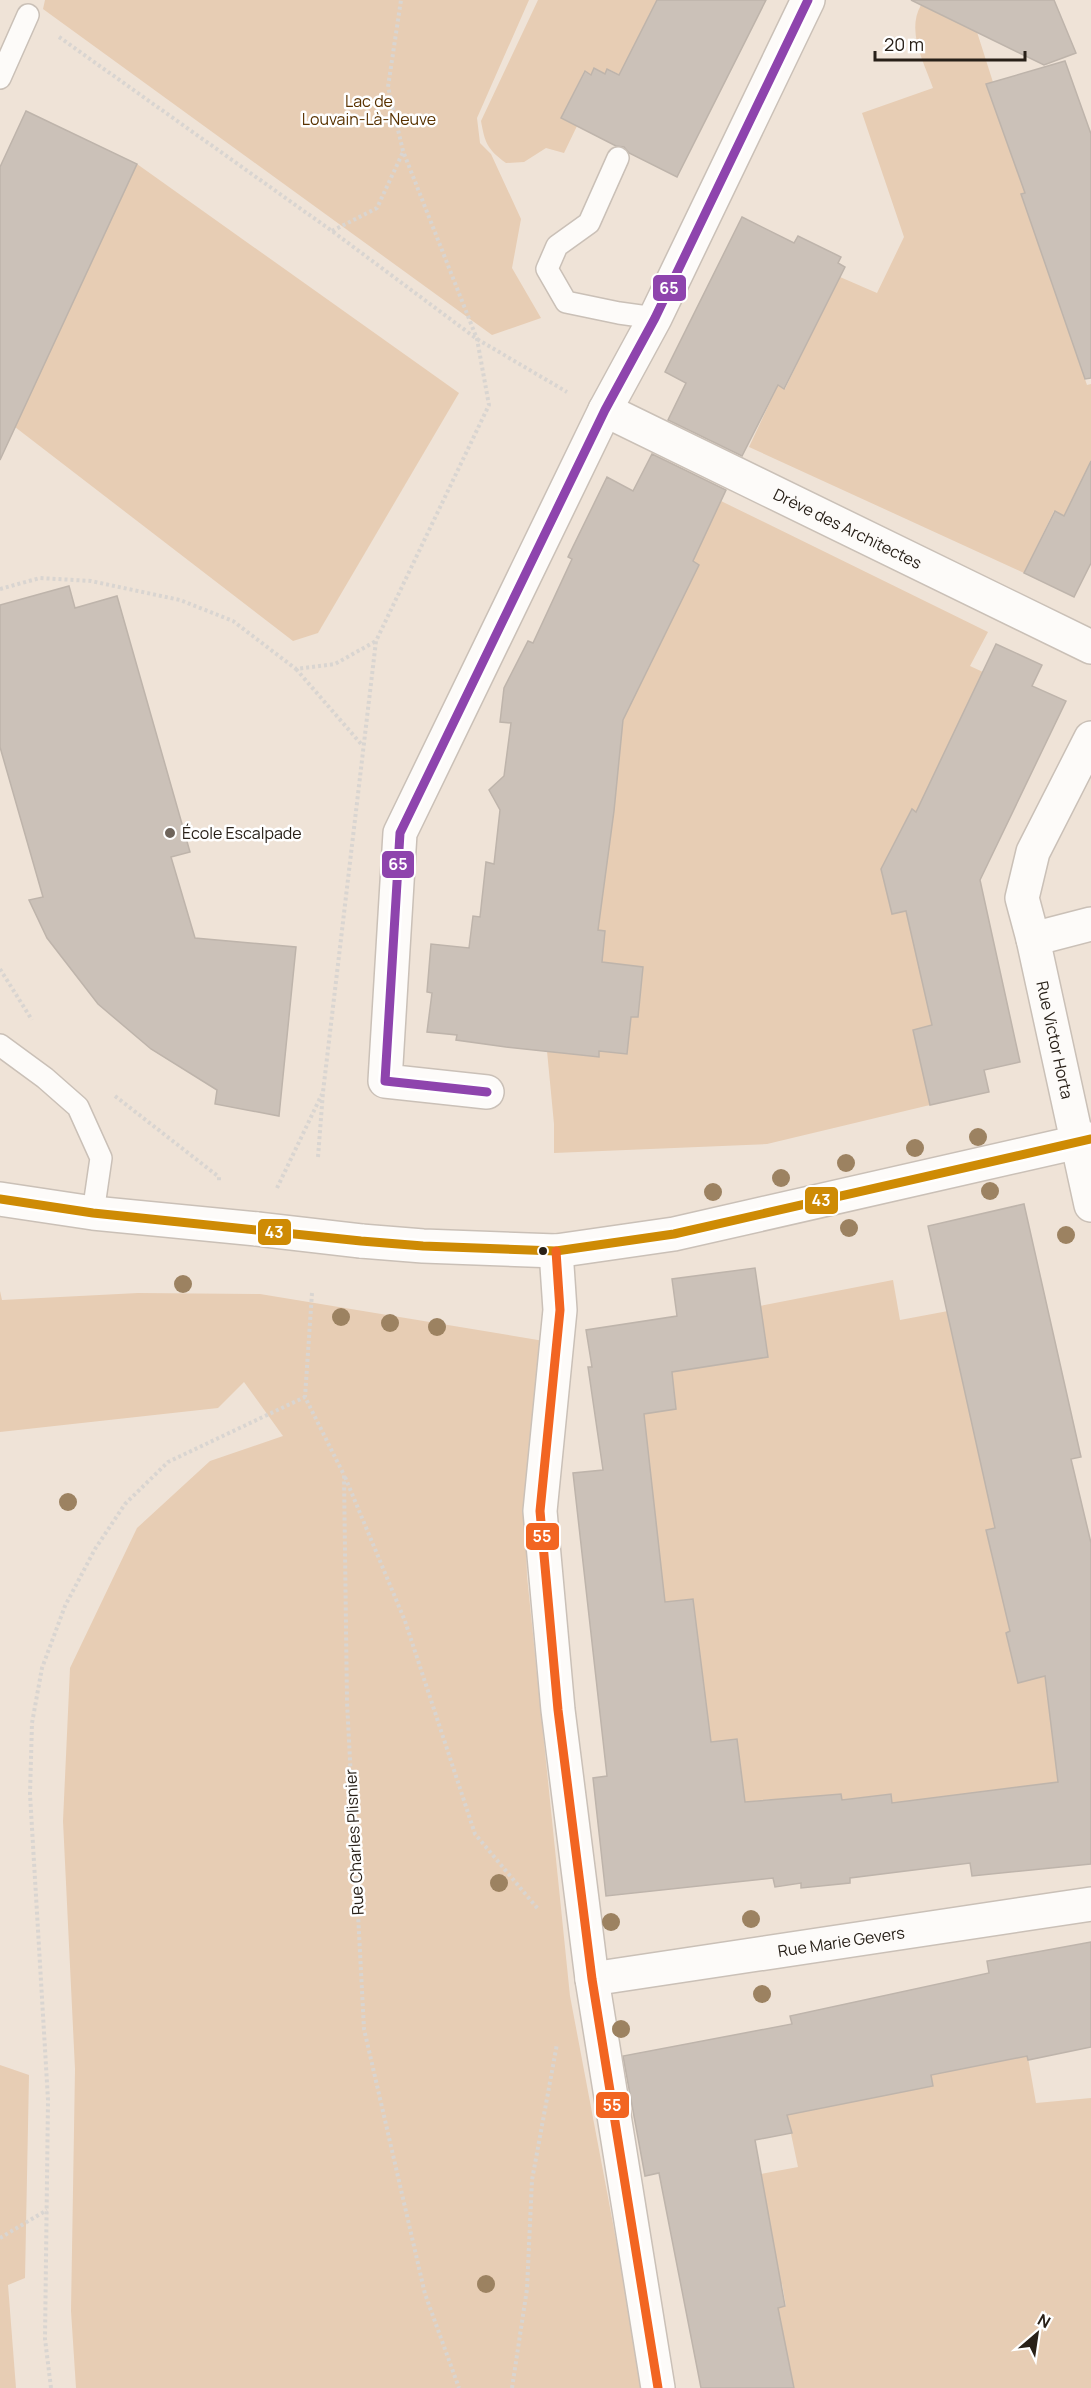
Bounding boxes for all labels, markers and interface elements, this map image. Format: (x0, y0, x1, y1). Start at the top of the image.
scale bar (875, 24, 1025, 62)
text: 20 m (884, 32, 924, 56)
park label: Lac de Louvain-Là-Neuve (302, 90, 436, 130)
line badge: 65 (652, 274, 687, 302)
text: 65 (659, 277, 679, 299)
street label: Drève des Architectes (770, 483, 926, 574)
place label: École Escalpade (182, 822, 302, 844)
marker: École Escalpade (163, 826, 177, 840)
line badge: 65 (381, 850, 415, 879)
text: 65 (388, 853, 408, 875)
street label: Rue Victor Horta (1031, 979, 1079, 1101)
line badge: 43 (804, 1186, 839, 1215)
text: 43 (811, 1189, 831, 1211)
line badge: 43 (257, 1218, 292, 1246)
text: 43 (264, 1221, 284, 1243)
unlabelled marker (537, 1245, 549, 1257)
line badge: 55 (525, 1522, 560, 1551)
text: 55 (533, 1525, 551, 1547)
street label: Rue Charles Plisnier (339, 1768, 369, 1916)
street label: Rue Marie Gevers (776, 1921, 906, 1962)
line badge: 55 (595, 2091, 630, 2119)
text: 55 (603, 2094, 621, 2116)
north arrow (1007, 2304, 1067, 2364)
text: N (1034, 2308, 1055, 2333)

